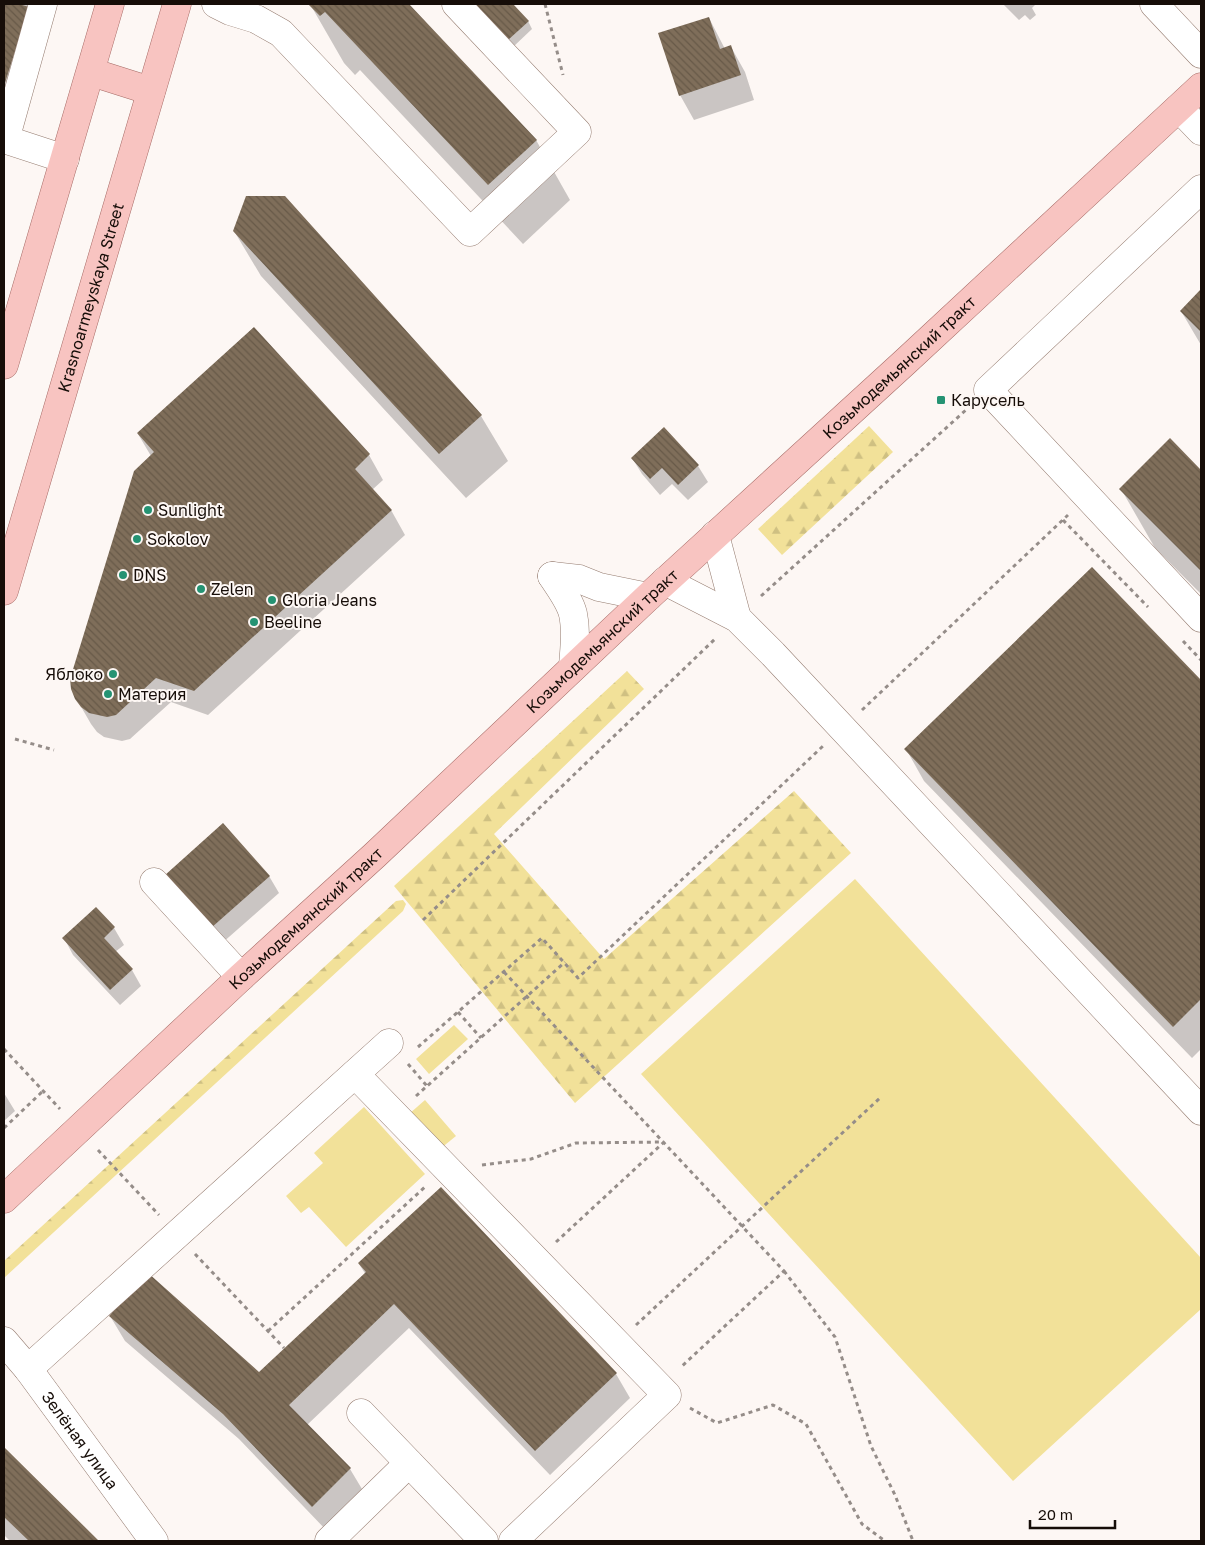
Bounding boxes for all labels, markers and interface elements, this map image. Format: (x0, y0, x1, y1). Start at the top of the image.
street label: Krasnoarmeyskaya Street (53, 200, 128, 395)
street label: Козьмодемьянский тракт (818, 291, 980, 443)
place label: Карусель (951, 390, 1025, 410)
marker: Карусель (935, 394, 947, 406)
place label: Sunlight (158, 500, 223, 520)
marker: Sunlight (142, 504, 154, 516)
place label: Sokolov (147, 529, 208, 549)
marker: Sokolov (131, 533, 143, 545)
street label: Козьмодемьянский тракт (522, 564, 682, 717)
place label: DNS (133, 565, 167, 585)
marker: DNS (117, 569, 129, 581)
place label: Zelen (211, 579, 254, 599)
marker: Zelen (195, 583, 207, 595)
place label: Gloria Jeans (282, 590, 377, 610)
marker: Gloria Jeans (266, 594, 278, 606)
place label: Beeline (264, 612, 322, 632)
marker: Beeline (248, 616, 260, 628)
place label: Яблоко (45, 664, 103, 684)
marker: Яблоко (107, 668, 119, 680)
place label: Материя (118, 684, 186, 704)
marker: Материя (102, 688, 114, 700)
street label: Козьмодемьянский тракт (224, 843, 387, 993)
street label: Зелёная улица (37, 1387, 123, 1493)
scale bar (1030, 1498, 1115, 1530)
text: 20 m (1038, 1505, 1073, 1523)

